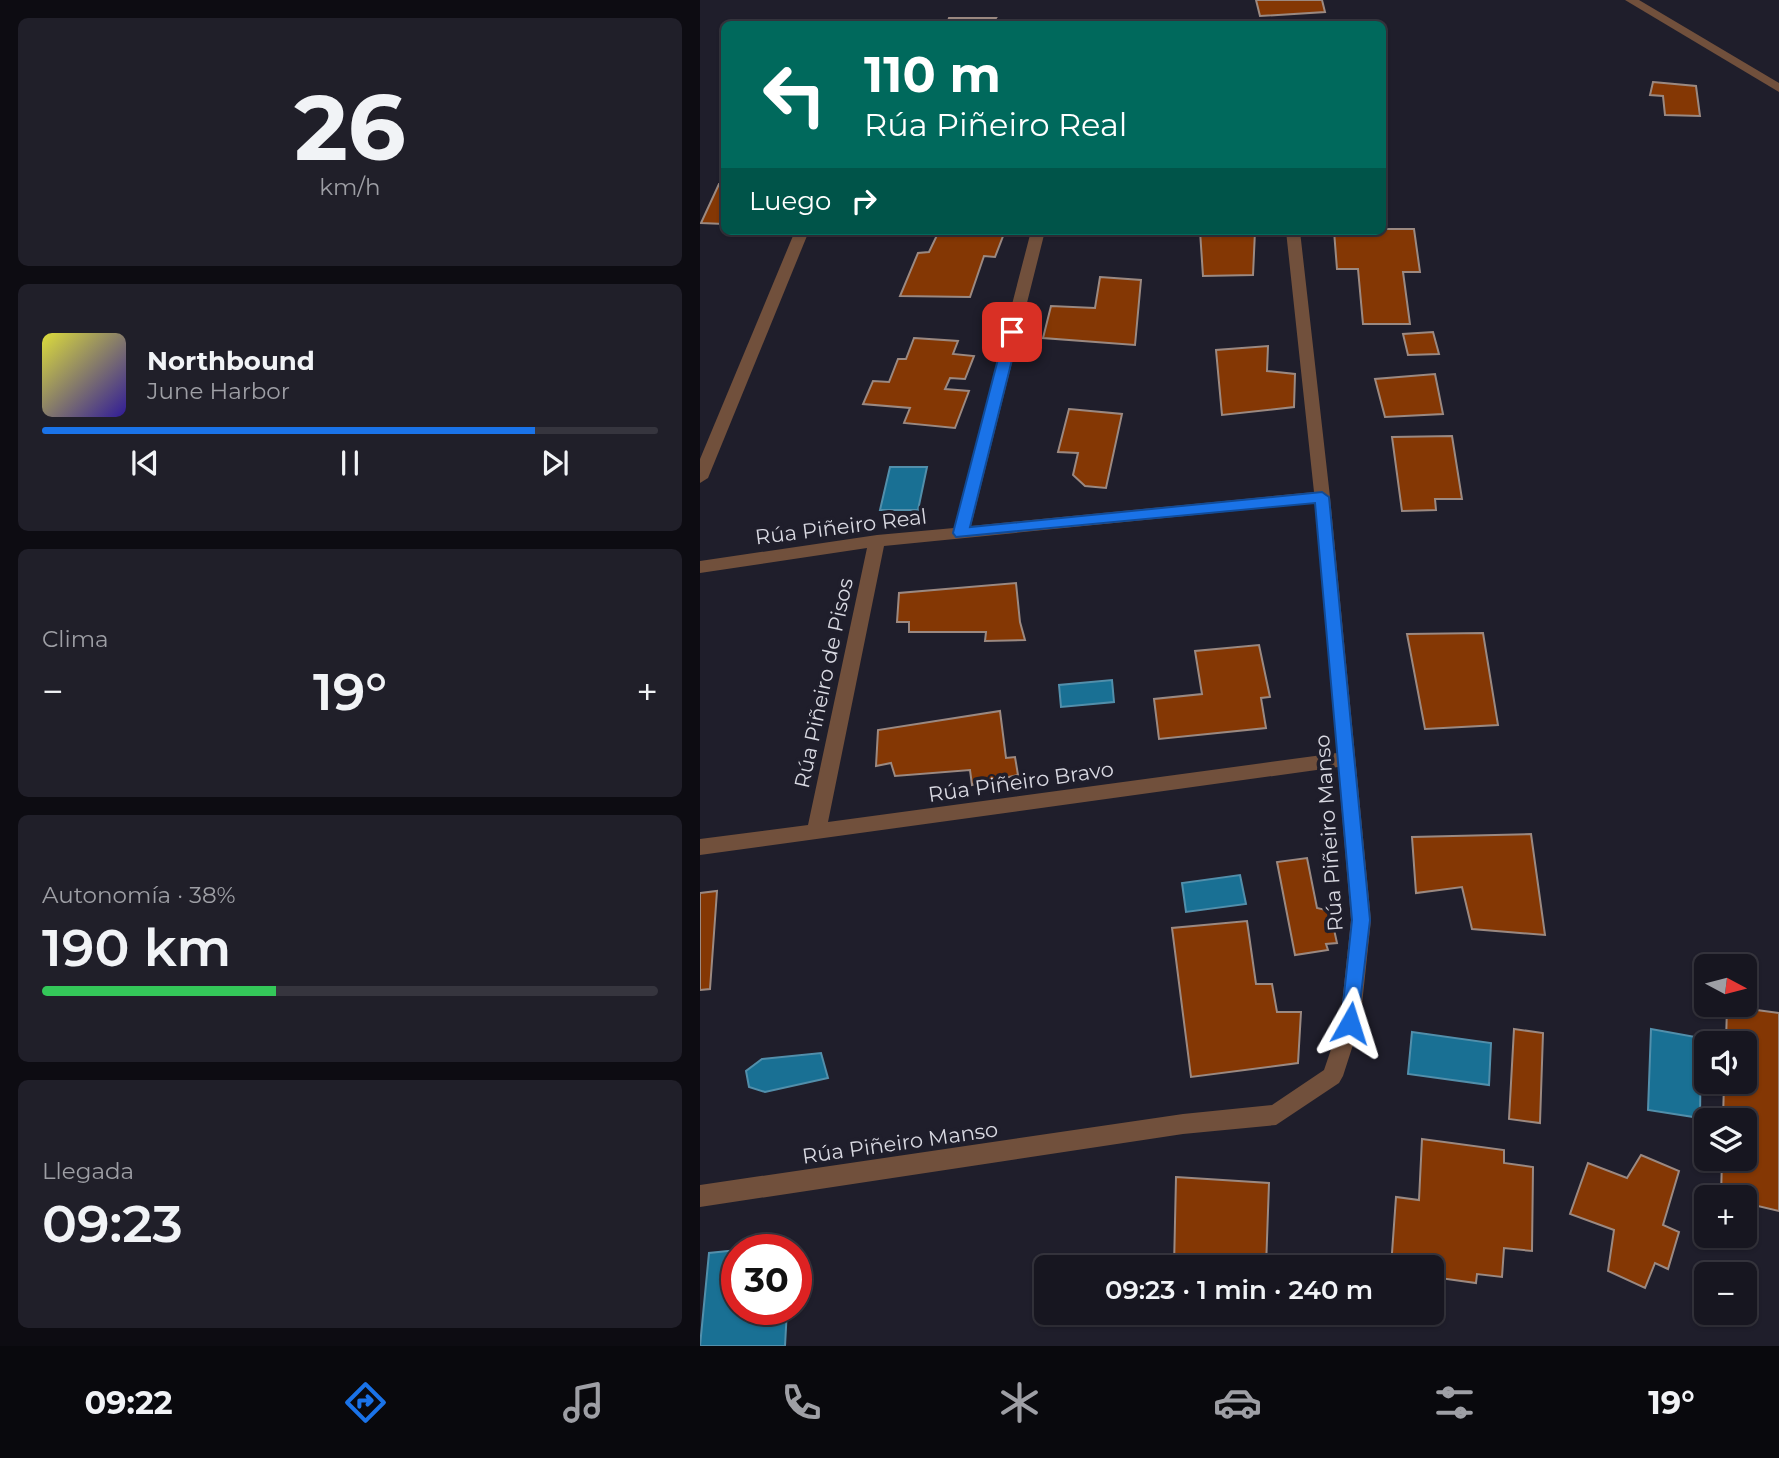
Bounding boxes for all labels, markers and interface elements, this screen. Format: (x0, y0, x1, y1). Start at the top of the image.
text: 110 m (864, 45, 1001, 104)
icon: left (749, 49, 840, 140)
text: 26 (294, 72, 406, 183)
text: Rúa Piñeiro Real (864, 105, 1127, 144)
text: km/h (319, 173, 381, 201)
icon: right (845, 182, 883, 220)
text: Luego (749, 185, 831, 217)
pin (982, 302, 1042, 362)
icon: arrive (993, 313, 1031, 351)
text: Northbound (147, 345, 315, 377)
text: June Harbor (147, 377, 290, 405)
icon: previous (126, 444, 164, 482)
icon: pause (331, 444, 369, 482)
icon: next (536, 444, 574, 482)
street label: Rúa Piñeiro Real (754, 504, 928, 549)
street label: Rúa Piñeiro de Pisos (789, 576, 858, 790)
text: Clima (42, 625, 109, 653)
text: 19° (313, 660, 387, 723)
text: − (42, 668, 64, 715)
text: + (636, 668, 658, 715)
street label: Rúa Piñeiro Manso (1309, 734, 1348, 932)
street label: Rúa Piñeiro Bravo (927, 756, 1115, 807)
text: Autonomía · 38% (42, 881, 236, 909)
text: 190 km (42, 916, 231, 979)
north arrow (1694, 954, 1757, 1017)
map controls (1694, 954, 1757, 1325)
position arrow (1313, 986, 1387, 1060)
button: sound (1694, 1031, 1757, 1094)
button: layers (1694, 1108, 1757, 1171)
street label: Rúa Piñeiro Manso (800, 1116, 999, 1169)
text: Llegada (42, 1157, 134, 1185)
button: + (1694, 1185, 1757, 1248)
text: 09:23 (42, 1192, 183, 1255)
speed limit sign: 30 (721, 1234, 812, 1325)
button: − (1694, 1262, 1757, 1325)
text: 09:23 · 1 min · 240 m (1105, 1274, 1373, 1306)
icon: directions (341, 1378, 390, 1427)
icon: music (559, 1378, 608, 1427)
icon: phone (777, 1378, 826, 1427)
icon: climate (995, 1378, 1044, 1427)
icon: car (1213, 1378, 1262, 1427)
icon: filters (1430, 1378, 1479, 1427)
text: 09:22 (84, 1383, 173, 1422)
text: 19° (1648, 1383, 1695, 1422)

